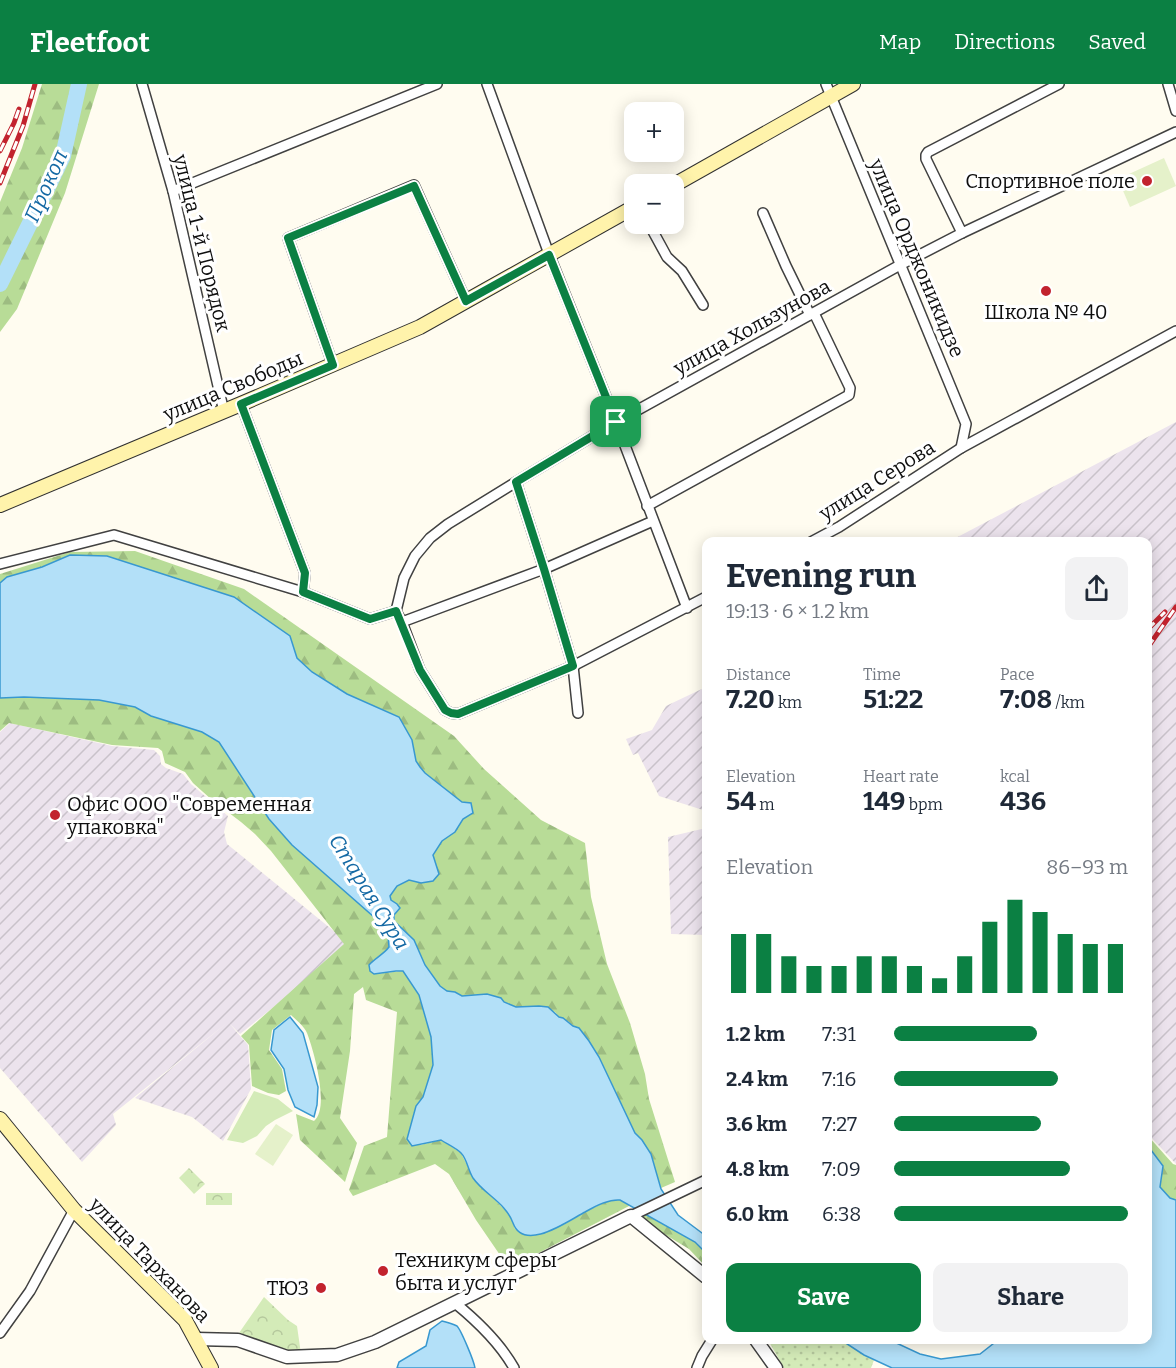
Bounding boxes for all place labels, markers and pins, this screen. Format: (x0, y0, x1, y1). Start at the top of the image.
place label: Спортивное поле (965, 169, 1135, 193)
marker: Спортивное поле (1140, 174, 1154, 188)
marker: Школа № 40 (1039, 284, 1053, 298)
place label: Школа № 40 (984, 300, 1108, 324)
pin (590, 396, 641, 447)
place label: Офис ООО "Современная упаковка" (66, 792, 311, 839)
marker: Офис ООО "Современная упаковка" (48, 808, 62, 822)
place label: Техникум сферы быта и услуг (395, 1248, 557, 1295)
marker: Техникум сферы быта и услуг (376, 1264, 390, 1278)
place label: ТЮЗ (267, 1276, 309, 1300)
marker: ТЮЗ (314, 1281, 328, 1295)

